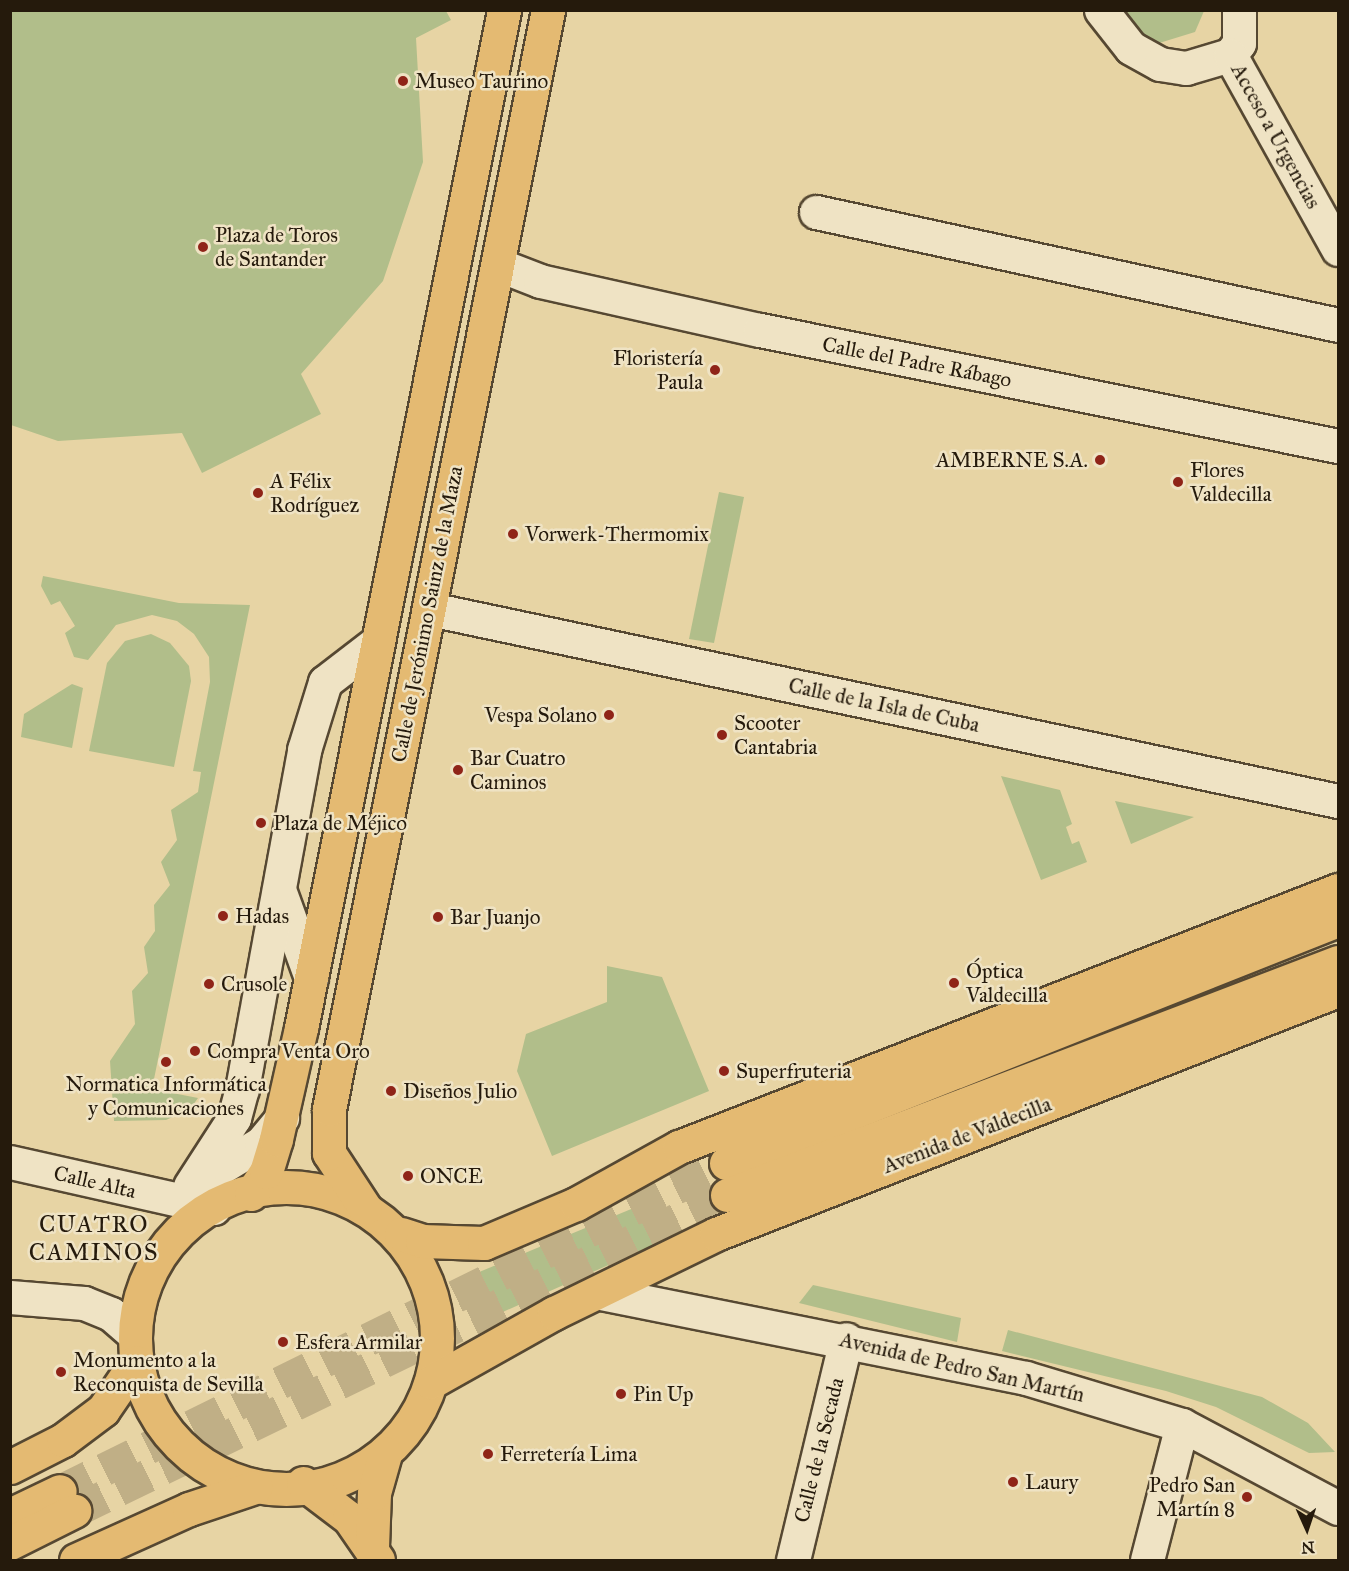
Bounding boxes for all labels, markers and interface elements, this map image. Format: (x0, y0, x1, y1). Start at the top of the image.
street label: Acceso a Urgencias (1226, 59, 1326, 213)
place label: Museo Taurino (415, 68, 548, 94)
marker: Museo Taurino (396, 74, 410, 88)
place label: Plaza de Toros de Santander (215, 222, 338, 272)
marker: Plaza de Toros de Santander (196, 240, 210, 254)
street label: Calle del Padre Rábago (820, 331, 1014, 393)
place label: Floristería Paula (613, 345, 703, 395)
marker: Floristería Paula (708, 363, 722, 377)
place label: AMBERNE S.A. (936, 447, 1088, 473)
marker: AMBERNE S.A. (1093, 453, 1107, 467)
place label: Flores Valdecilla (1190, 457, 1272, 507)
street label: Calle de Jerónimo Sainz de la Maza (386, 464, 468, 764)
place label: A Félix Rodríguez (270, 468, 359, 518)
marker: Flores Valdecilla (1171, 475, 1185, 489)
marker: A Félix Rodríguez (251, 486, 265, 500)
place label: Vorwerk-Thermomix (525, 521, 709, 547)
marker: Vorwerk-Thermomix (506, 527, 520, 541)
street label: Calle de la Isla de Cuba (786, 672, 982, 738)
place label: Vespa Solano (484, 702, 597, 728)
marker: Vespa Solano (602, 708, 616, 722)
place label: Scooter Cantabria (734, 710, 817, 760)
marker: Scooter Cantabria (715, 728, 729, 742)
place label: Bar Cuatro Caminos (470, 745, 565, 795)
marker: Bar Cuatro Caminos (451, 763, 465, 777)
place label: Plaza de Méjico (273, 810, 407, 836)
marker: Plaza de Méjico (254, 816, 268, 830)
place label: Hadas (235, 903, 289, 929)
place label: Bar Juanjo (450, 904, 540, 930)
marker: Hadas (216, 909, 230, 923)
marker: Bar Juanjo (431, 910, 445, 924)
place label: Óptica Valdecilla (966, 958, 1048, 1008)
place label: Crusole (221, 971, 287, 997)
marker: Óptica Valdecilla (947, 976, 961, 990)
marker: Crusole (202, 977, 216, 991)
place label: Compra Venta Oro (207, 1038, 370, 1064)
marker: Compra Venta Oro (188, 1044, 202, 1058)
marker: Normatica Informática y Comunicaciones (159, 1055, 173, 1069)
place label: Superfruteria (736, 1058, 851, 1084)
marker: Superfruteria (717, 1064, 731, 1078)
place label: Normatica Informática y Comunicaciones (65, 1071, 267, 1121)
place label: Diseños Julio (403, 1078, 517, 1104)
marker: Diseños Julio (384, 1084, 398, 1098)
street label: Avenida de Valdecilla (879, 1091, 1055, 1179)
street label: Calle Alta (51, 1160, 139, 1204)
place label: ONCE (420, 1163, 483, 1189)
marker: ONCE (401, 1169, 415, 1183)
district label: CUATRO CAMINOS (29, 1211, 159, 1267)
street label: Avenida de Pedro San Martín (837, 1327, 1087, 1407)
place label: Esfera Armilar (295, 1329, 422, 1355)
marker: Esfera Armilar (276, 1335, 290, 1349)
place label: Monumento a la Reconquista de Sevilla (73, 1347, 264, 1397)
marker: Monumento a la Reconquista de Sevilla (54, 1365, 68, 1379)
street label: Calle de la Secada (789, 1375, 849, 1525)
place label: Pin Up (633, 1381, 693, 1407)
marker: Pin Up (614, 1387, 628, 1401)
place label: Ferretería Lima (500, 1441, 637, 1467)
marker: Ferretería Lima (481, 1447, 495, 1461)
place label: Laury (1025, 1469, 1078, 1495)
place label: Pedro San Martín 8 (1149, 1472, 1235, 1522)
marker: Laury (1006, 1475, 1020, 1489)
marker: Pedro San Martín 8 (1240, 1490, 1254, 1504)
north arrow (1277, 1499, 1337, 1559)
text: N (1301, 1538, 1315, 1557)

